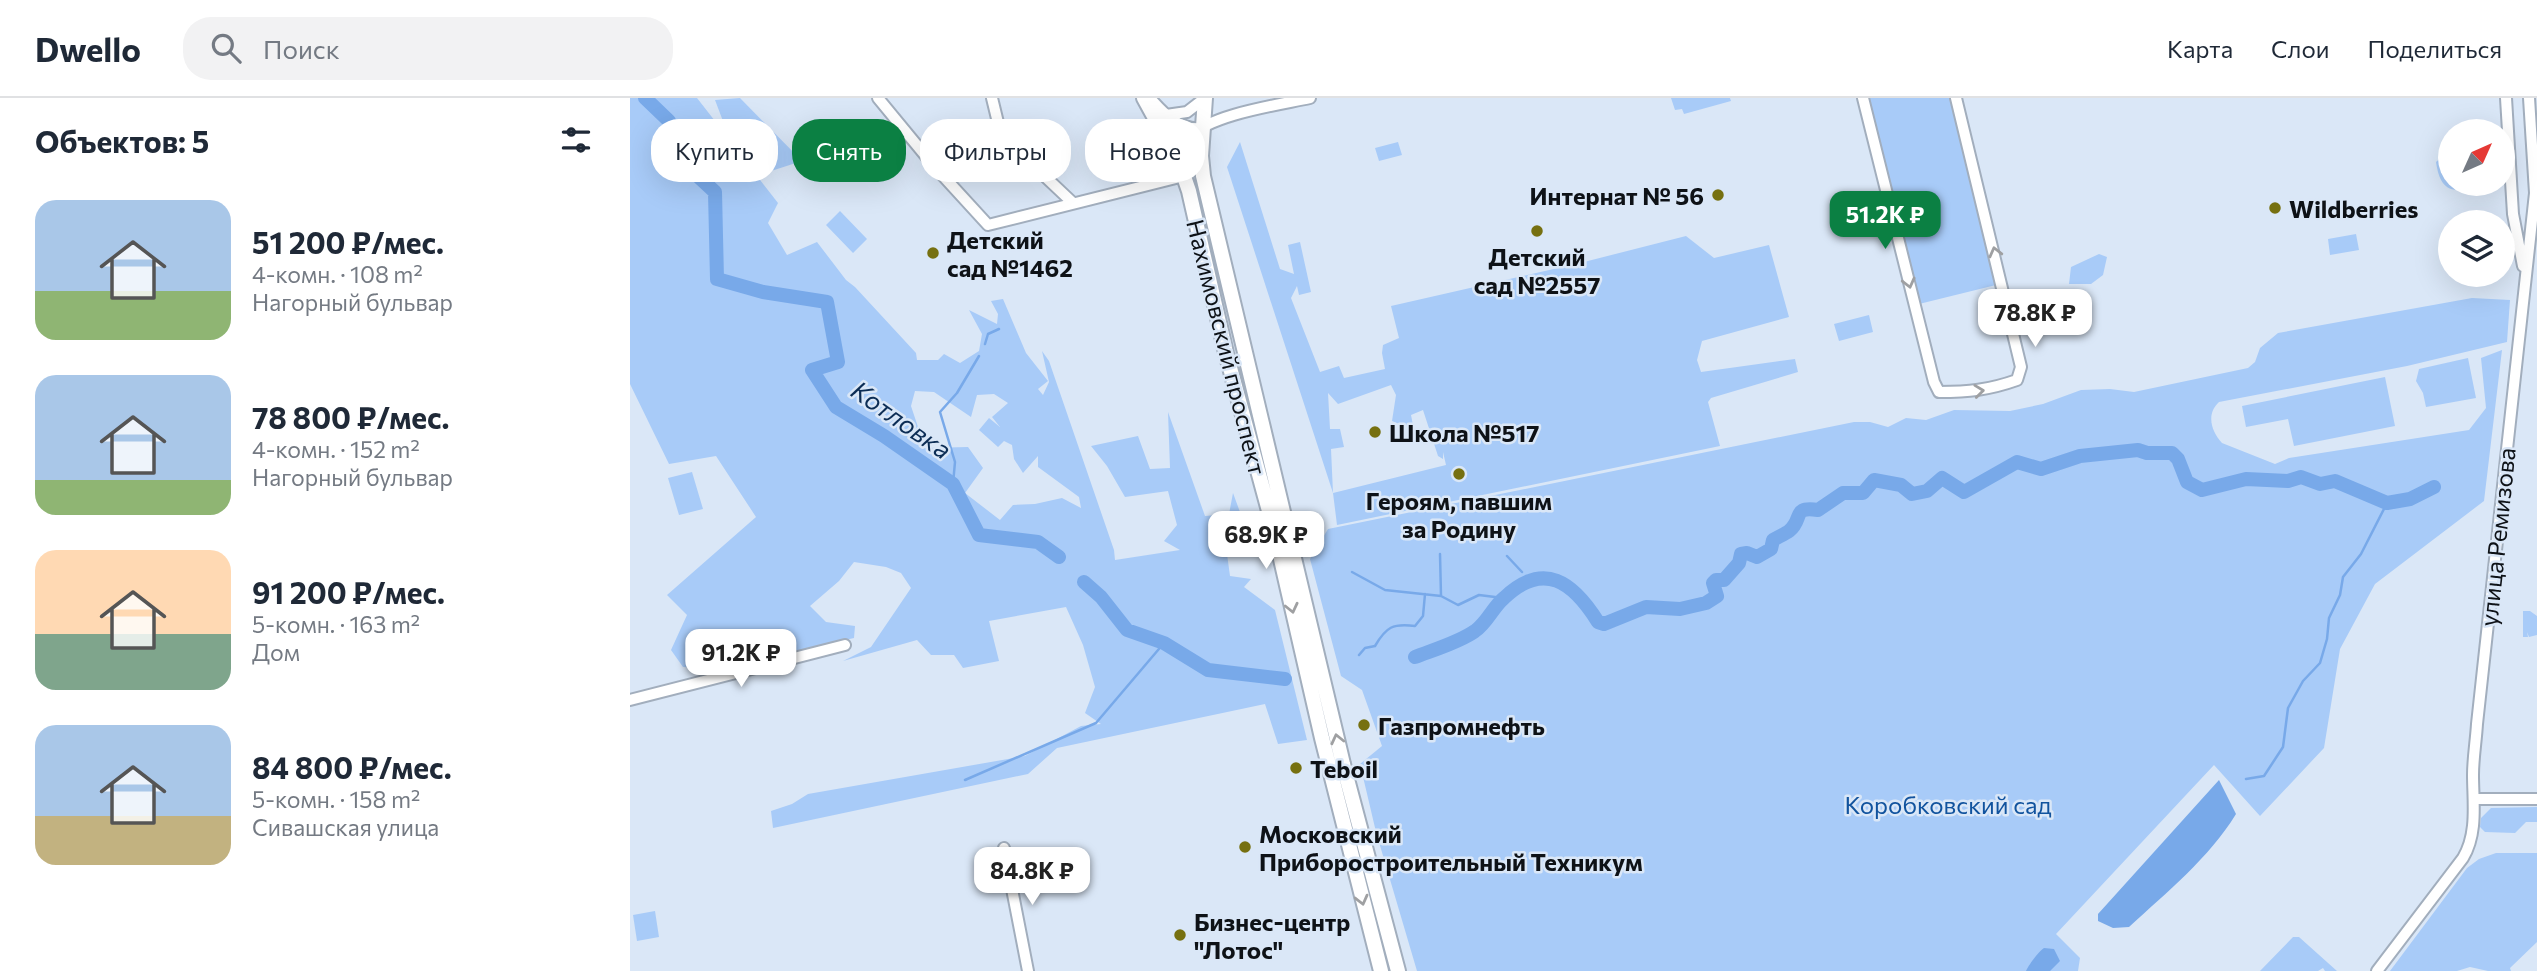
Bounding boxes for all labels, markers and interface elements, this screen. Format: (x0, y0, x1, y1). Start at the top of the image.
search box (183, 17, 673, 80)
text: Dwello (35, 28, 141, 69)
icon: search (207, 29, 245, 67)
text: Поиск (263, 33, 340, 64)
text: Карта (2167, 34, 2233, 63)
text: Слои (2271, 34, 2329, 63)
text: Поделиться (2367, 34, 2502, 63)
chip: Купить (651, 119, 778, 182)
chip: Снять (792, 119, 906, 182)
chip: Фильтры (920, 119, 1071, 182)
chip: Новое (1085, 119, 1205, 182)
north arrow (2438, 119, 2515, 196)
map controls (2438, 119, 2515, 287)
icon: filters (557, 121, 595, 159)
text: Объектов: 5 (35, 122, 209, 159)
place label: Интернат № 56 (1530, 181, 1704, 210)
marker: Интернат № 56 (1710, 187, 1726, 203)
pin: 51.2K ₽ (1820, 192, 1950, 251)
place label: Wildberries (2289, 194, 2419, 223)
text: 51.2K ₽ (1846, 200, 1924, 228)
marker: Wildberries (2267, 200, 2283, 216)
button: layers (2438, 210, 2515, 287)
street label: Нахимовский проспект (1181, 216, 1273, 478)
text: 51 200 ₽/мес. (252, 223, 444, 260)
marker: Детский сад №2557 (1529, 223, 1545, 239)
place label: Детский сад №1462 (947, 225, 1073, 282)
icon: home (91, 228, 175, 312)
place label: Детский сад №2557 (1474, 242, 1600, 299)
marker: Детский сад №1462 (925, 245, 941, 261)
one-way arrow (1989, 246, 2003, 258)
text: 4-комн. · 108 m² (252, 260, 423, 288)
one-way arrow (1901, 277, 1915, 289)
text: Нагорный бульвар (252, 288, 453, 316)
pin: 78.8K ₽ (1970, 289, 2100, 349)
text: 78.8K ₽ (1994, 298, 2076, 326)
water label: Котловка (846, 373, 958, 465)
one-way arrow (1973, 383, 1985, 398)
text: 78 800 ₽/мес. (252, 398, 449, 435)
icon: home (91, 403, 175, 487)
place label: Школа №517 (1389, 418, 1540, 447)
marker: Школа №517 (1367, 424, 1383, 440)
text: 4-комн. · 152 m² (252, 435, 420, 463)
street label: улица Ремизова (2473, 446, 2521, 628)
text: Нагорный бульвар (252, 463, 453, 491)
marker: Героям, павшим за Родину (1451, 466, 1467, 482)
place label: Героям, павшим за Родину (1366, 486, 1552, 543)
pin: 68.9K ₽ (1201, 512, 1331, 571)
text: 68.9K ₽ (1224, 520, 1308, 548)
text: 91 200 ₽/мес. (252, 573, 445, 610)
icon: home (91, 578, 175, 662)
one-way arrow (1284, 602, 1298, 614)
text: 5-комн. · 163 m² (252, 610, 420, 638)
pin: 91.2K ₽ (676, 630, 806, 689)
text: Дом (252, 638, 300, 666)
text: 91.2K ₽ (701, 638, 781, 666)
place label: Газпромнефть (1378, 711, 1545, 740)
marker: Газпромнефть (1356, 717, 1372, 733)
one-way arrow (1331, 733, 1346, 745)
text: 84 800 ₽/мес. (252, 748, 452, 785)
icon: home (91, 753, 175, 837)
place label: Teboil (1310, 754, 1378, 783)
marker: Teboil (1288, 760, 1304, 776)
text: 5-комн. · 158 m² (252, 785, 420, 813)
park label: Коробковский сад (1844, 790, 2052, 819)
text: Сивашская улица (252, 813, 439, 841)
place label: Московский Приборостроительный Техникум (1259, 819, 1643, 876)
marker: Московский Приборостроительный Техникум (1237, 839, 1253, 855)
pin: 84.8K ₽ (967, 848, 1097, 907)
text: 84.8K ₽ (990, 856, 1074, 884)
one-way arrow (1354, 894, 1368, 906)
place label: Бизнес-центр "Лотос" (1194, 907, 1351, 964)
marker: Бизнес-центр "Лотос" (1172, 927, 1188, 943)

